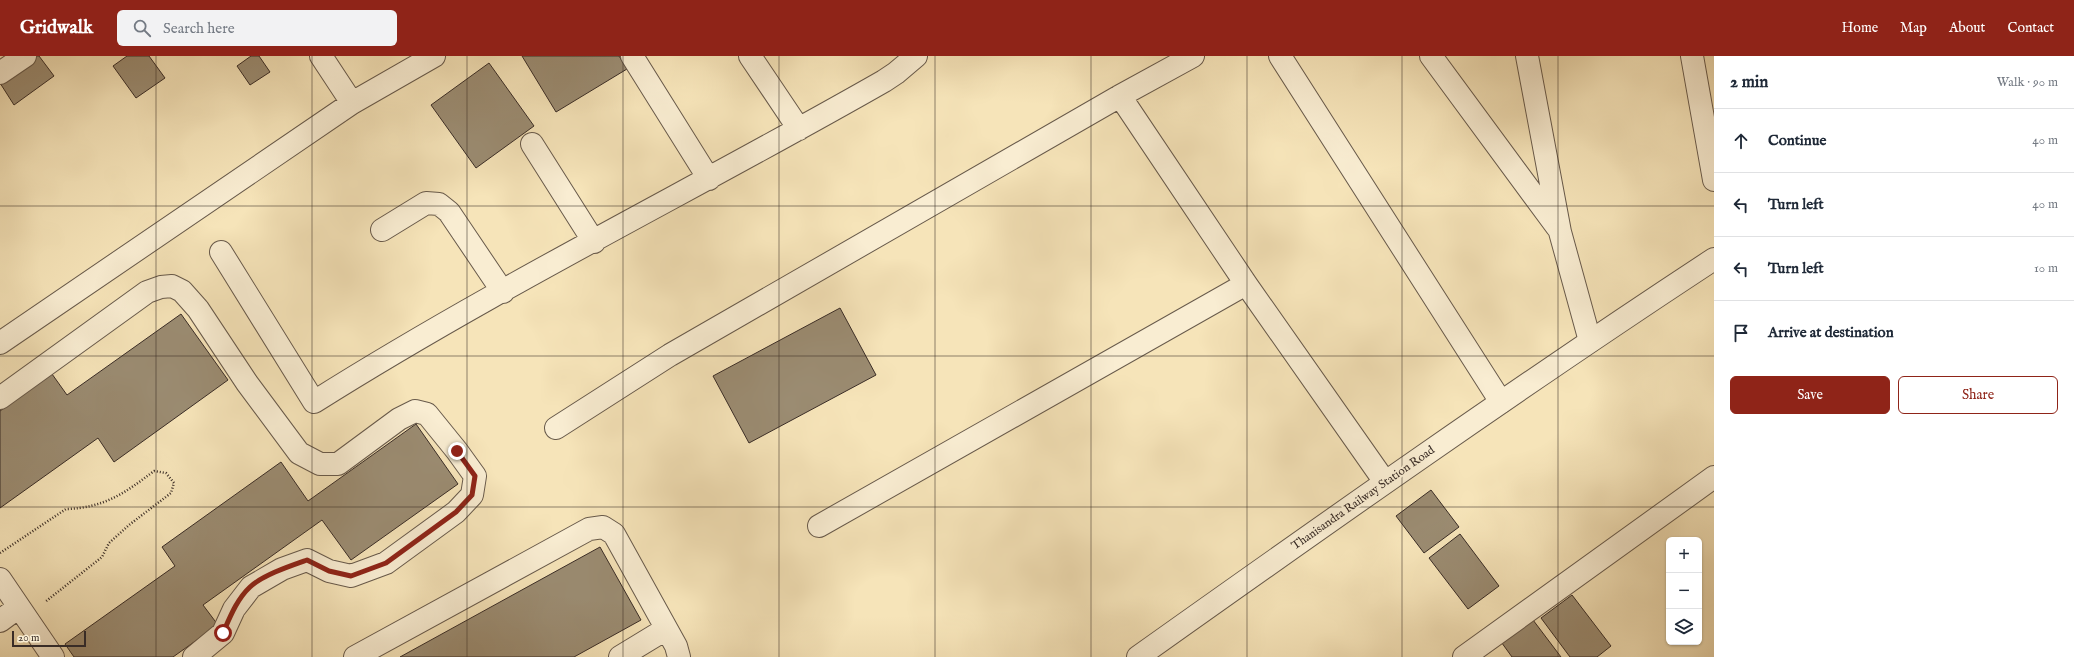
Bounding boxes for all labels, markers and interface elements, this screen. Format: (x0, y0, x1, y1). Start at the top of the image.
search box (117, 10, 397, 46)
text: Gridwalk (20, 16, 93, 40)
icon: search (131, 17, 153, 39)
text: Search here (163, 19, 235, 38)
text: Home (1842, 19, 1878, 37)
text: Map (1900, 19, 1927, 37)
text: About (1949, 19, 1985, 37)
text: Contact (2007, 19, 2054, 37)
text: 2 min (1730, 72, 1768, 93)
text: Walk · 90 m (1997, 74, 2058, 91)
icon: ahead (1730, 130, 1752, 152)
text: Continue (1768, 131, 1826, 150)
text: 40 m (2032, 132, 2058, 149)
icon: left (1730, 194, 1752, 216)
text: Turn left (1768, 195, 1824, 214)
text: 40 m (2032, 196, 2058, 213)
icon: left (1730, 258, 1752, 280)
text: Turn left (1768, 259, 1824, 278)
text: 10 m (2034, 260, 2058, 277)
icon: arrive (1730, 322, 1752, 344)
text: Arrive at destination (1768, 323, 1894, 342)
button: Save (1730, 376, 1890, 414)
button: Share (1898, 376, 2058, 414)
route end (448, 442, 466, 460)
street label: Thanisandra Railway Station Road (1288, 442, 1438, 553)
map controls (1666, 537, 1702, 645)
button: + (1666, 537, 1702, 573)
button: − (1666, 573, 1702, 609)
button: layers (1666, 609, 1702, 645)
route start (214, 624, 232, 642)
scale bar (12, 629, 86, 648)
text: 20 m (18, 631, 39, 645)

